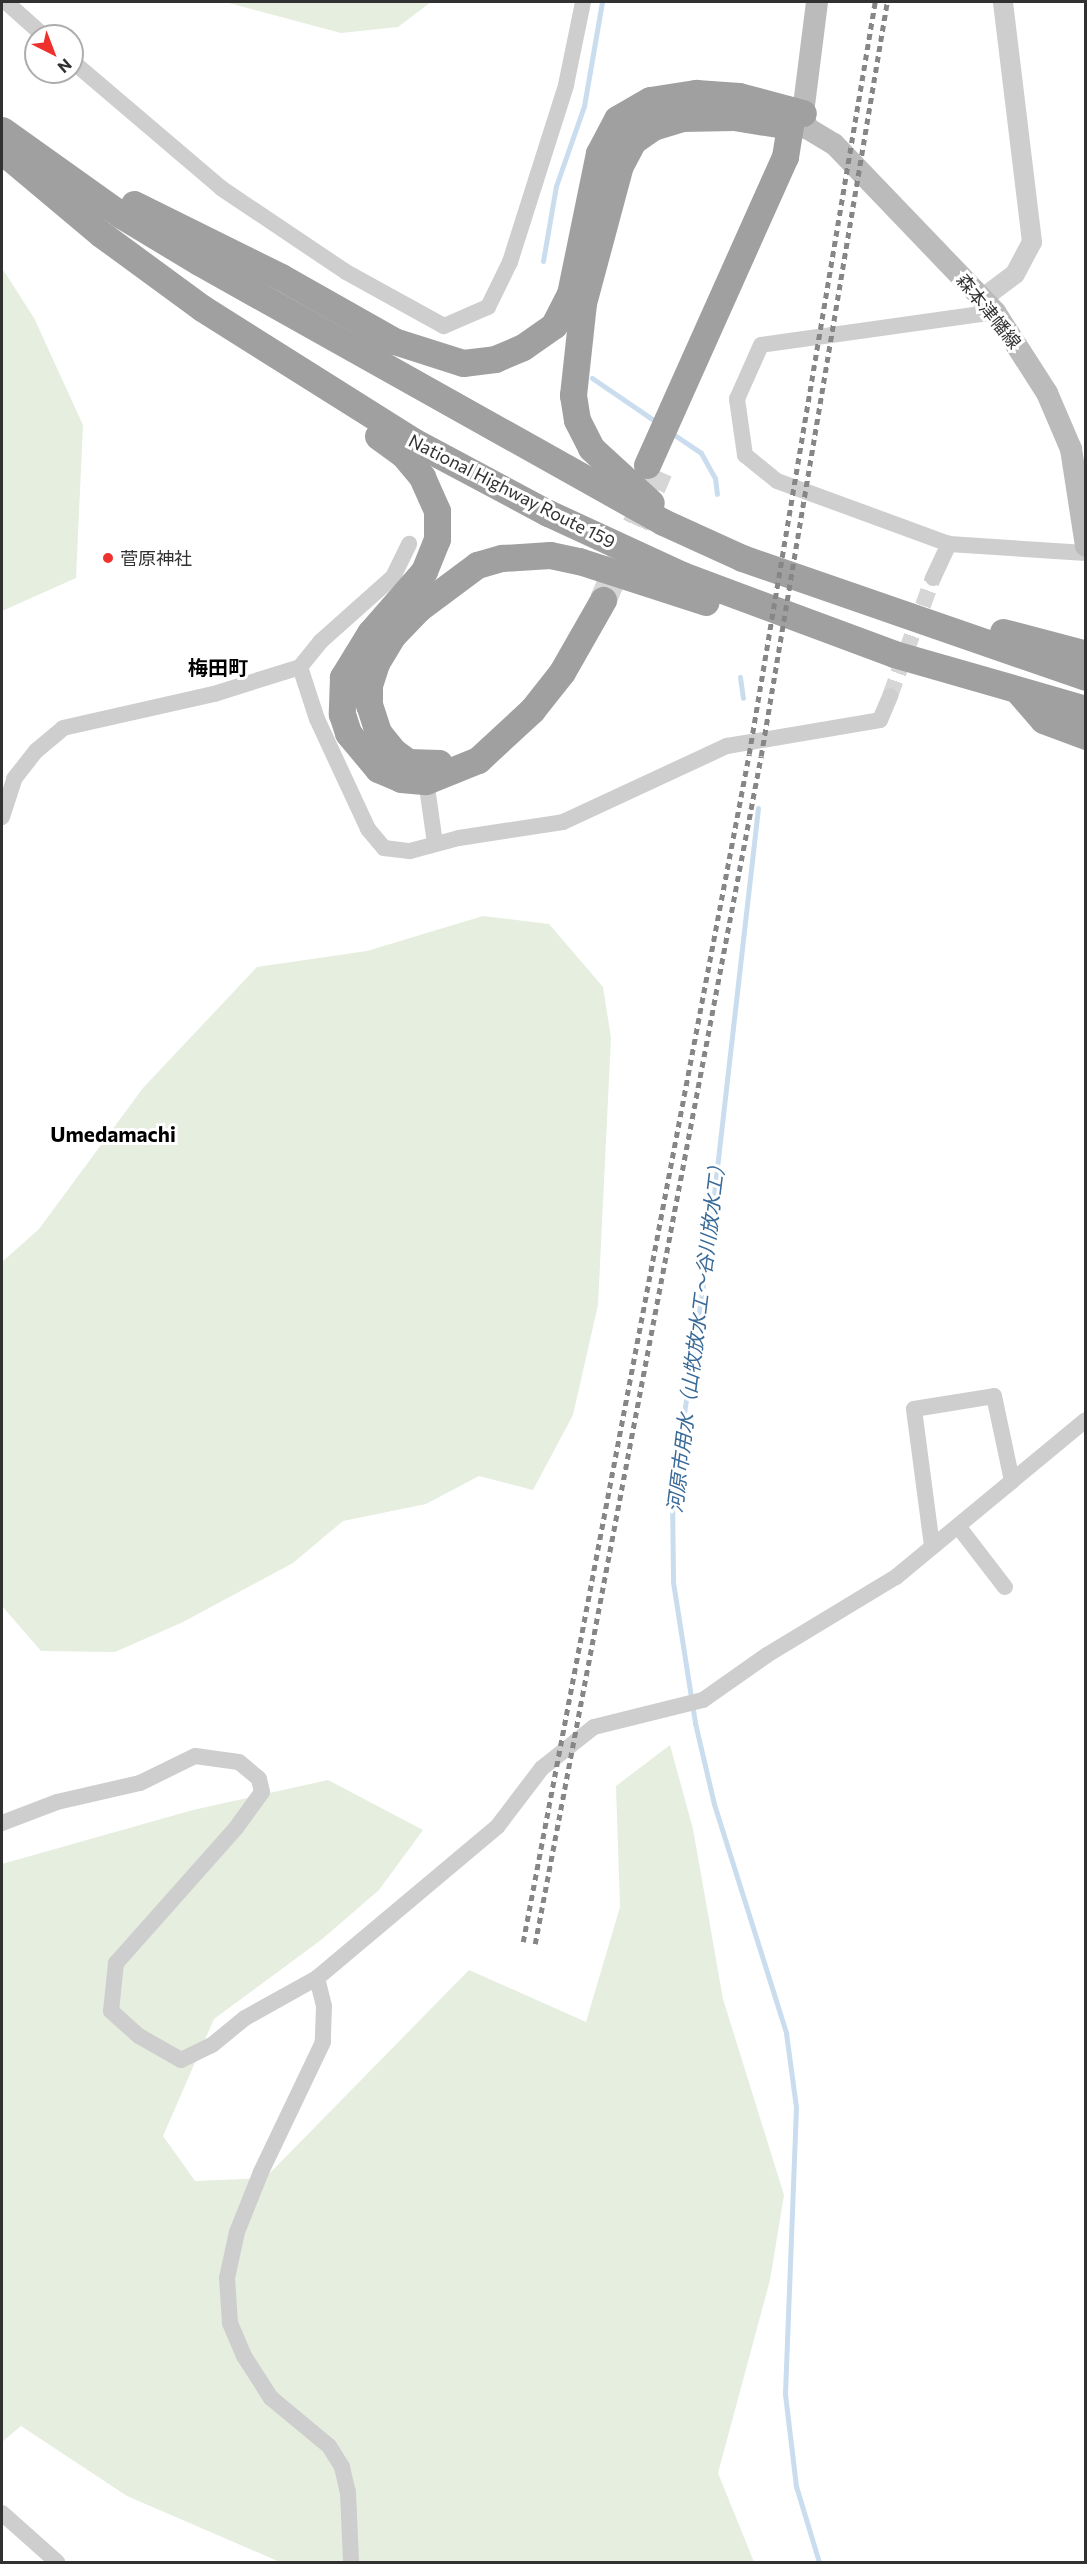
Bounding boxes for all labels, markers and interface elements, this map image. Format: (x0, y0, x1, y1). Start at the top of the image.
north arrow (24, 24, 84, 84)
text: N (54, 55, 76, 77)
street label: 森本津幡線 (952, 269, 1026, 353)
street label: National Highway Route 159 (405, 429, 619, 553)
place label: 菅原神社 (120, 547, 192, 569)
marker: 菅原神社 (101, 551, 115, 565)
district label: 梅田町 (188, 655, 248, 679)
district label: Umedamachi (50, 1121, 176, 1147)
water label: 河原市用水（山牧放水工～谷川放水工） (662, 1154, 730, 1514)

